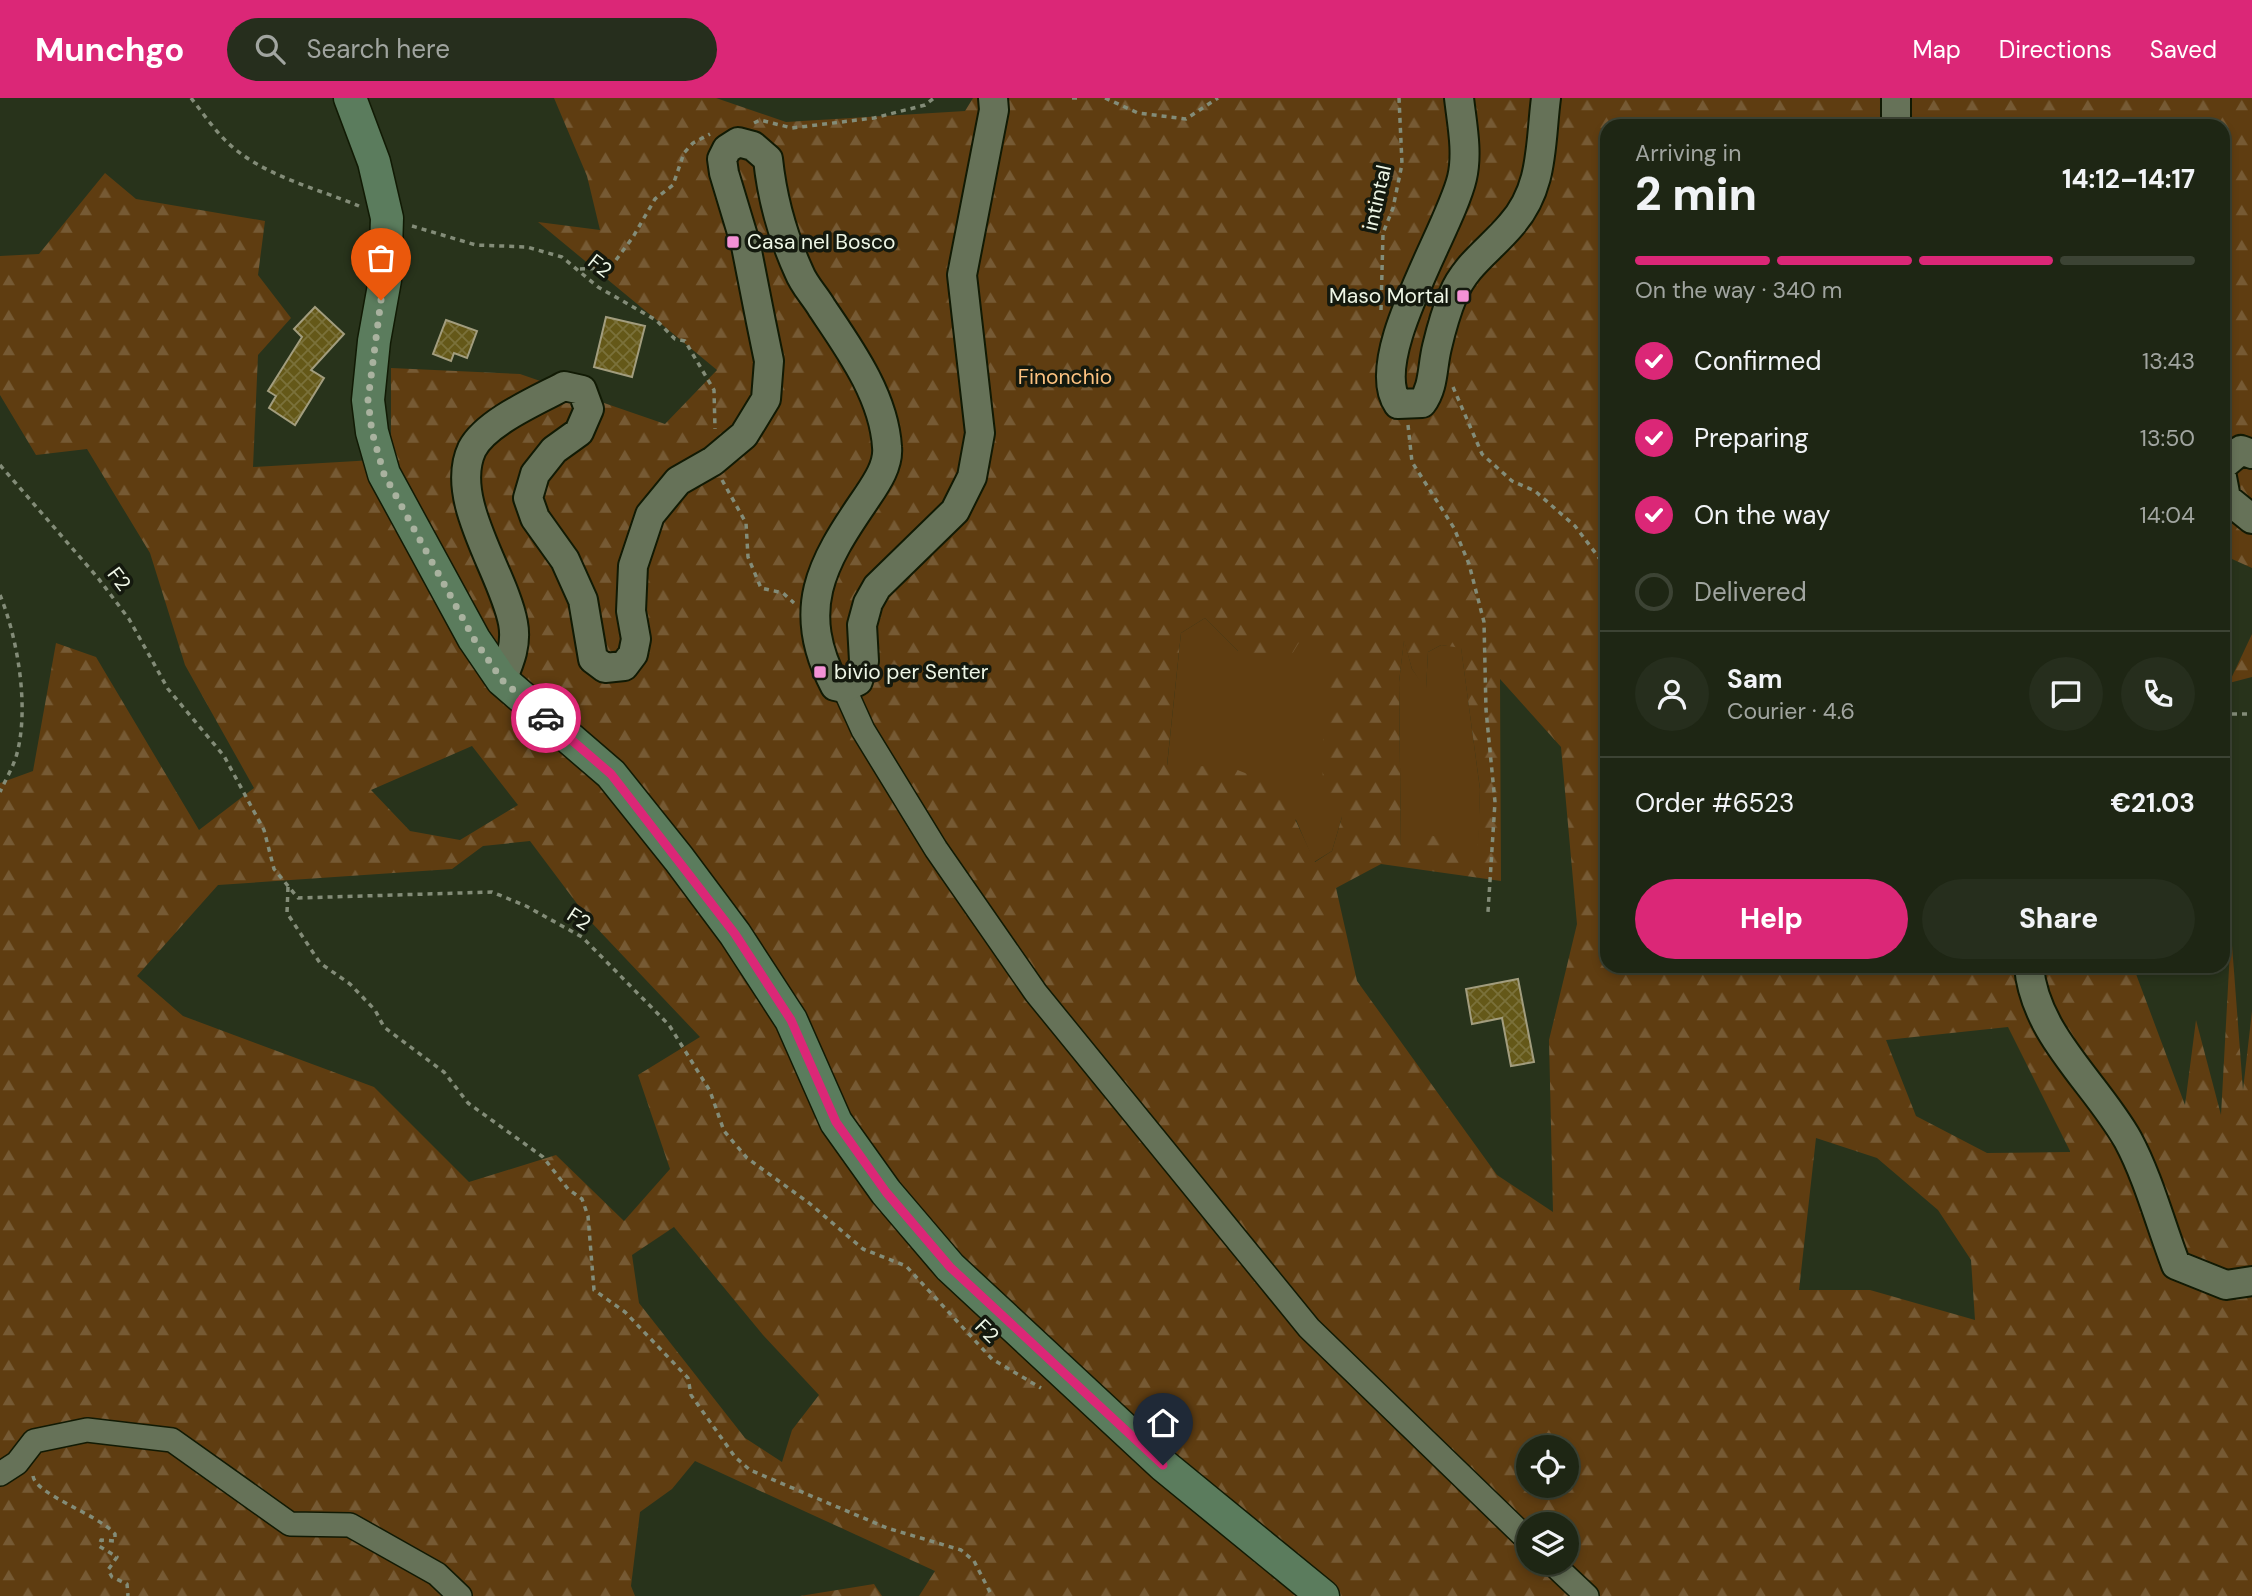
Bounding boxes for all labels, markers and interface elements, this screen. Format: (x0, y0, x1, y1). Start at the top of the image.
search box (227, 18, 717, 81)
text: Munchgo (35, 28, 185, 71)
icon: search (251, 30, 289, 68)
text: Search here (307, 32, 450, 66)
text: Map (1913, 34, 1961, 65)
text: Directions (1999, 34, 2112, 65)
text: Saved (2150, 34, 2217, 65)
text: Arriving in (1635, 138, 1741, 168)
street label: intintal (1356, 162, 1398, 234)
text: 14:12–14:17 (2062, 162, 2195, 196)
text: 2 min (1635, 164, 1757, 224)
pin (351, 228, 411, 300)
place label: Casa nel Bosco (747, 228, 895, 256)
marker: Casa nel Bosco (725, 234, 741, 250)
icon: bag (362, 239, 400, 277)
street label: F2 (582, 248, 618, 284)
text: On the way · 340 m (1635, 275, 1842, 305)
place label: Maso Mortal (1329, 282, 1449, 310)
marker: Maso Mortal (1455, 288, 1471, 304)
icon: check (1635, 342, 1673, 380)
text: Confirmed (1694, 344, 1821, 378)
text: 13:43 (2142, 346, 2195, 376)
park label: Finonchio (1018, 363, 1112, 391)
icon: check (1635, 419, 1673, 457)
text: Preparing (1694, 421, 1809, 455)
text: 13:50 (2140, 423, 2195, 453)
icon: check (1635, 496, 1673, 534)
text: On the way (1694, 498, 1830, 532)
text: 14:04 (2140, 500, 2195, 530)
street label: F2 (101, 561, 137, 597)
text: Delivered (1694, 575, 1807, 609)
button: person (1635, 657, 1709, 731)
button: chat (2029, 657, 2103, 731)
button: phone (2121, 657, 2195, 731)
place label: bivio per Senter (834, 658, 989, 686)
text: Sam (1727, 662, 1782, 696)
marker: bivio per Senter (812, 664, 828, 680)
courier (511, 683, 581, 753)
text: Courier · 4.6 (1727, 696, 1855, 726)
icon: car (527, 699, 565, 737)
text: Order #6523 (1635, 786, 1794, 820)
text: €21.03 (2110, 786, 2195, 820)
button: Help (1635, 879, 1908, 959)
button: Share (1922, 879, 2195, 959)
street label: F2 (562, 901, 596, 937)
street label: F2 (969, 1313, 1005, 1349)
pin (1133, 1393, 1193, 1465)
icon: home (1144, 1404, 1182, 1442)
map controls (1516, 1435, 1579, 1575)
button: locate (1516, 1435, 1579, 1498)
button: layers (1516, 1512, 1579, 1575)

